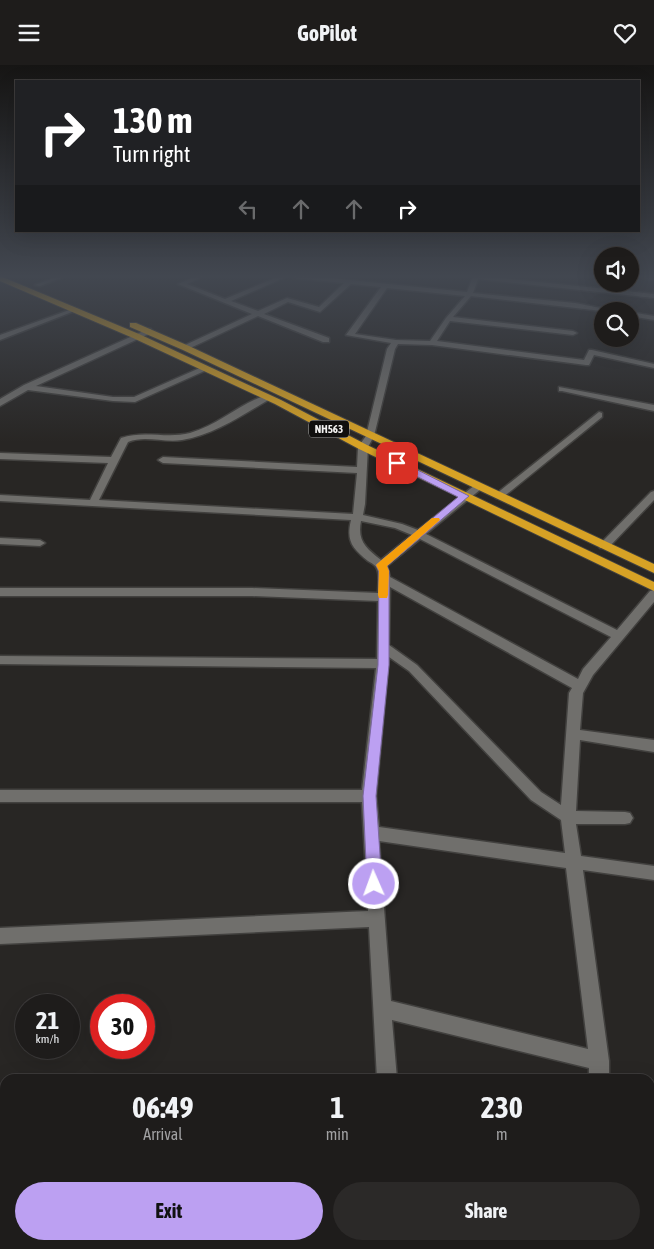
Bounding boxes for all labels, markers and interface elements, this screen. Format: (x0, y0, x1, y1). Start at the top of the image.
icon: menu (15, 19, 43, 47)
icon: heart (611, 19, 639, 47)
text: GoPilot (297, 20, 357, 46)
icon: right (30, 100, 95, 165)
text: 130 m (113, 100, 192, 140)
text: Turn right (113, 141, 190, 167)
icon: left (234, 195, 262, 223)
icon: ahead (287, 195, 315, 223)
icon: ahead (340, 195, 368, 223)
icon: right (393, 195, 421, 223)
map controls (594, 247, 639, 347)
button: sound (594, 247, 639, 292)
button: search (594, 302, 639, 347)
road number: NH563 (309, 421, 349, 437)
pin (376, 442, 418, 484)
icon: arrive (383, 449, 411, 477)
position arrow (347, 857, 399, 909)
speed limit sign: 30 (90, 994, 155, 1059)
text: 21 (36, 1006, 59, 1034)
text: km/h (36, 1032, 59, 1046)
text: 06:49 (132, 1090, 194, 1124)
text: 1 (330, 1090, 344, 1124)
text: 230 (481, 1090, 523, 1124)
text: Arrival (143, 1125, 182, 1143)
text: min (326, 1125, 349, 1143)
text: m (496, 1125, 508, 1143)
button: Exit (15, 1182, 323, 1240)
button: Share (333, 1182, 640, 1240)

